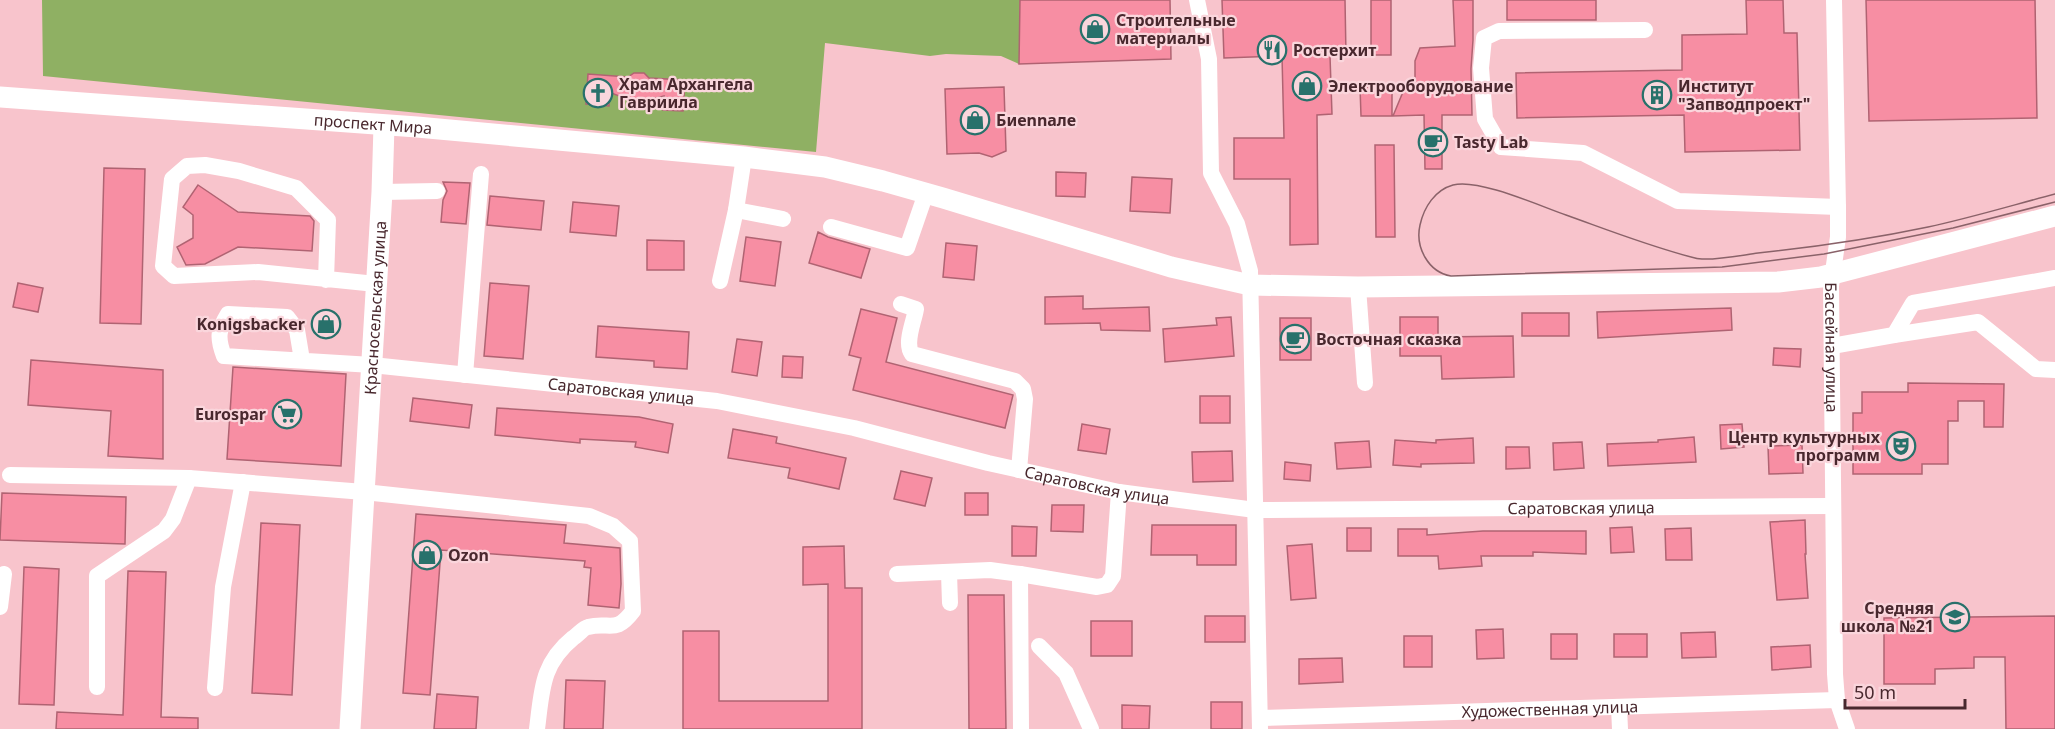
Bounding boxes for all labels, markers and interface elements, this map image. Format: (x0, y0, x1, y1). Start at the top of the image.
place label: Строительные материалы (1116, 9, 1235, 49)
shop icon: Строительные материалы (1079, 13, 1111, 45)
restaurant icon: Ростерхит (1256, 34, 1288, 66)
place label: Ростерхит (1293, 39, 1376, 61)
shop icon: Электрооборудование (1291, 70, 1323, 102)
place label: Храм Архангела Гавриила (619, 73, 753, 113)
place label: Электрооборудование (1328, 75, 1513, 97)
place label: Институт "Запводпроект" (1678, 75, 1811, 115)
church icon: Храм Архангела Гавриила (582, 77, 614, 109)
building icon: Институт "Запводпроект" (1641, 79, 1673, 111)
shop icon: Биеnnале (959, 104, 991, 136)
street label: проспект Мира (313, 109, 433, 139)
place label: Биеnnале (996, 109, 1076, 131)
cafe icon: Tasty Lab (1417, 126, 1449, 158)
place label: Tasty Lab (1454, 131, 1528, 153)
street label: Красносельская улица (359, 220, 391, 395)
street label: Бассейная улица (1820, 282, 1843, 413)
shop icon: Konigsbacker (310, 308, 342, 340)
place label: Konigsbacker (196, 313, 305, 335)
cafe icon: Восточная сказка (1279, 323, 1311, 355)
place label: Восточная сказка (1316, 328, 1461, 350)
street label: Саратовская улица (547, 372, 695, 410)
supermarket icon: Eurospar (271, 398, 303, 430)
place label: Eurospar (195, 403, 266, 425)
place label: Центр культурных программ (1728, 426, 1881, 466)
theatre icon: Центр культурных программ (1885, 430, 1917, 462)
street label: Саратовская улица (1022, 460, 1171, 510)
street label: Саратовская улица (1507, 496, 1655, 519)
shop icon: Ozon (411, 539, 443, 571)
place label: Ozon (448, 544, 489, 566)
place label: Средняя школа №21 (1841, 597, 1934, 637)
school or university icon: Средняя школа №21 (1939, 601, 1971, 633)
scale bar (1845, 672, 1965, 710)
text: 50 m (1854, 680, 1896, 704)
street label: Художественная улица (1461, 695, 1639, 723)

